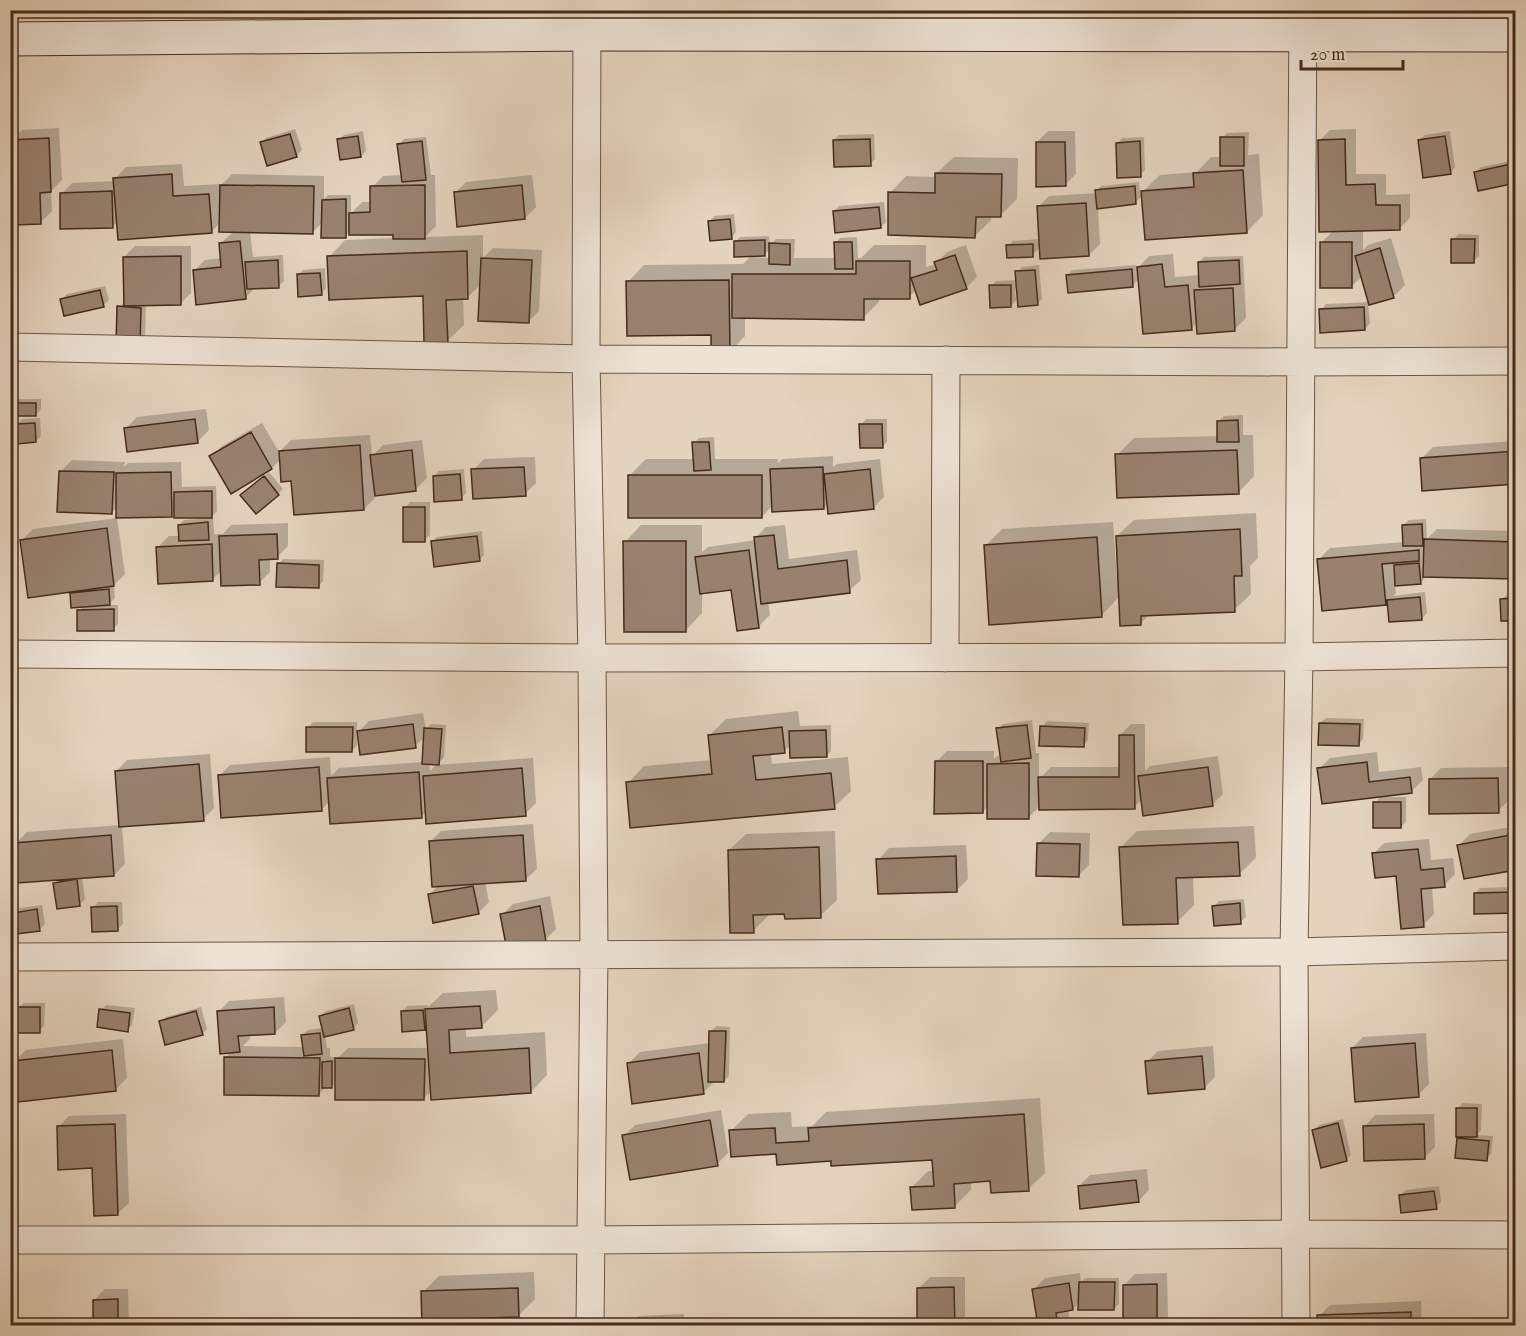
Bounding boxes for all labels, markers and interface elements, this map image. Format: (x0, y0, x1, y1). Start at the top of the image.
scale bar (1301, 33, 1403, 71)
text: 20 m (1310, 44, 1345, 67)

